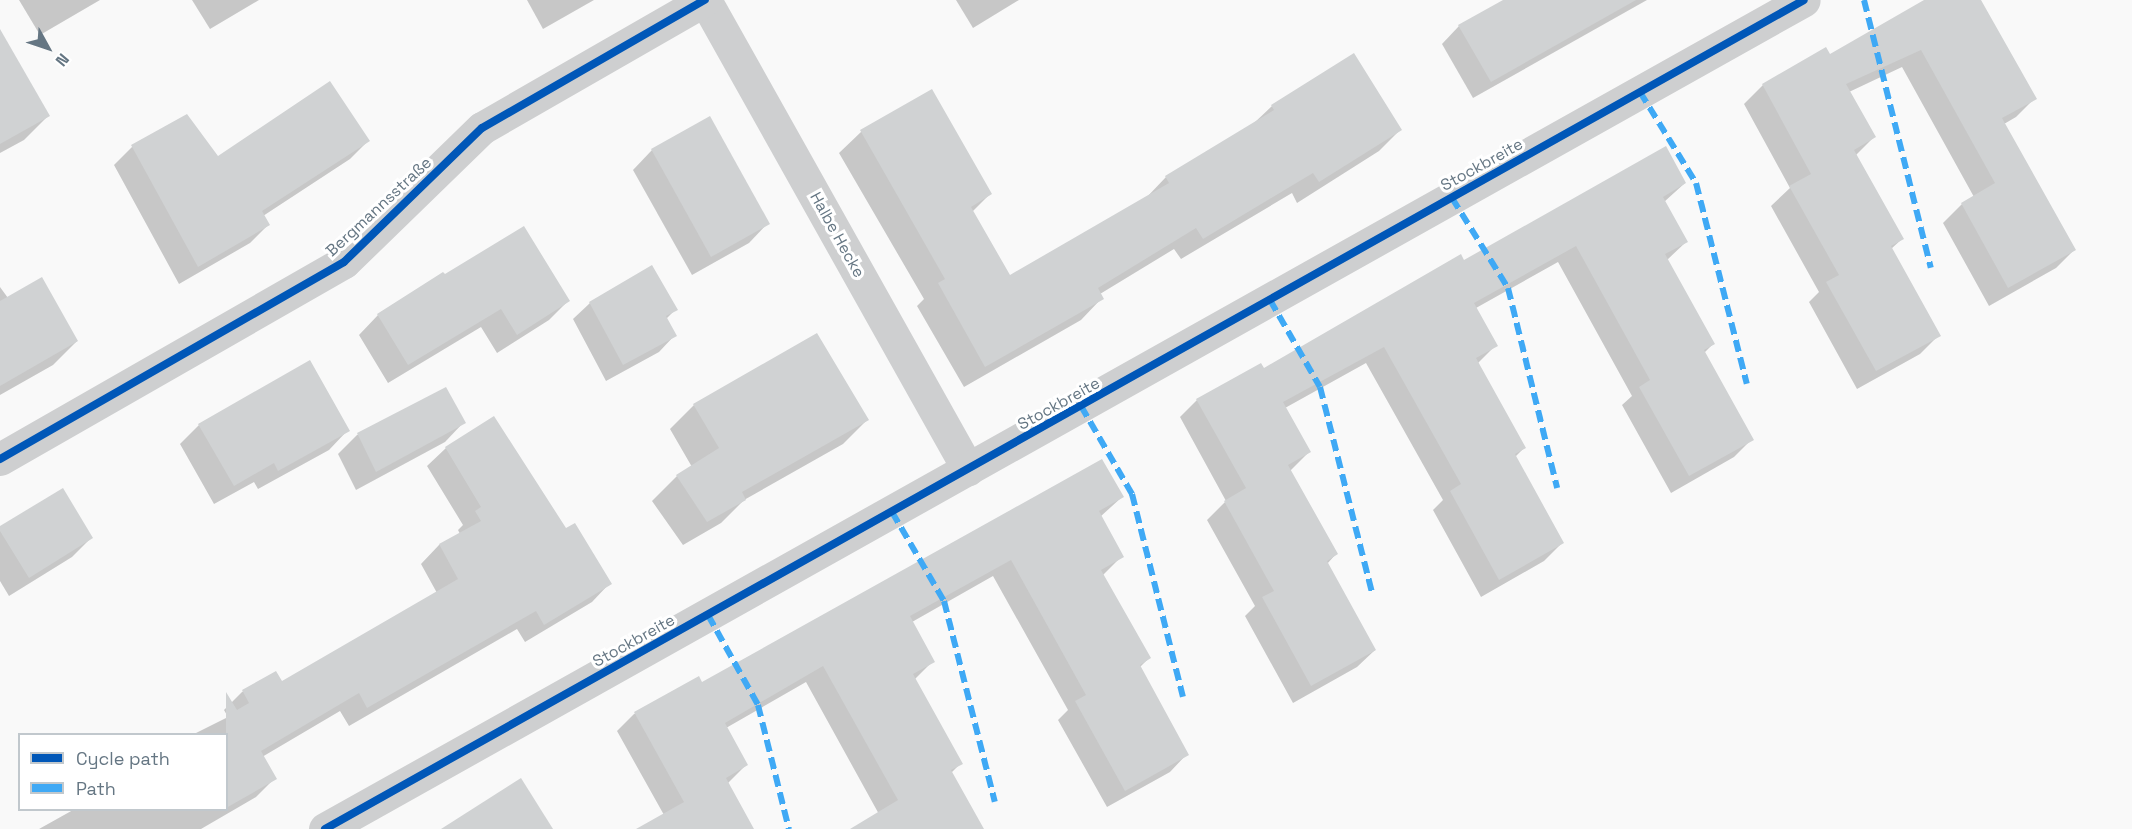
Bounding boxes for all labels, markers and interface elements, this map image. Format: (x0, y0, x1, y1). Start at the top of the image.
north arrow (18, 18, 78, 78)
text: N (51, 49, 74, 71)
street label: Stockbreite (1438, 135, 1526, 195)
street label: Bergmannsstraße (322, 153, 436, 261)
street label: Halbe Hecke (806, 189, 868, 281)
street label: Stockbreite (1015, 374, 1103, 434)
street label: Stockbreite (590, 611, 678, 671)
legend (18, 733, 228, 811)
text: Cycle path (76, 747, 170, 770)
text: Path (76, 777, 116, 800)

